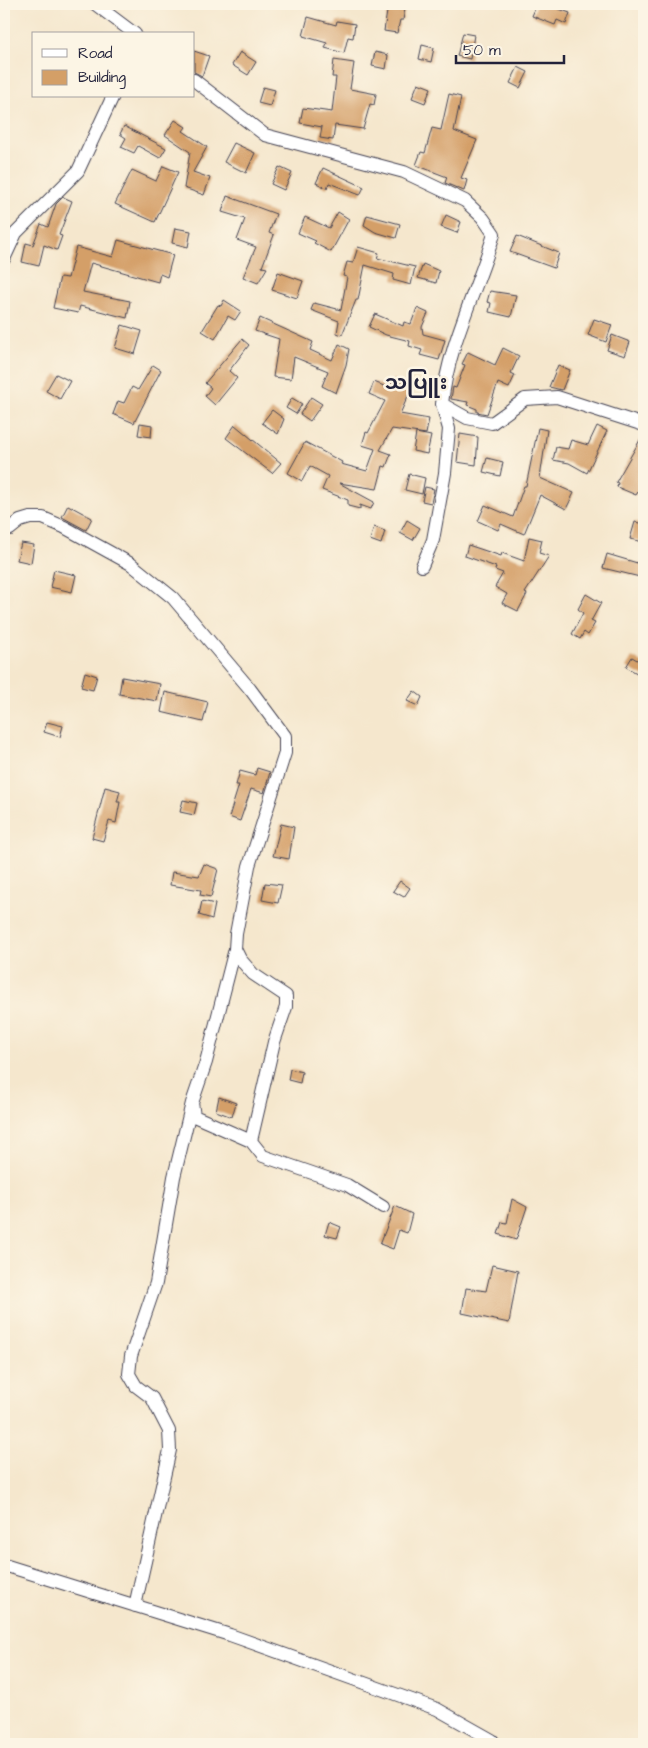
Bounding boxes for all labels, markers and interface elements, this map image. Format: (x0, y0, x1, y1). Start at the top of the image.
legend (32, 32, 195, 98)
scale bar (456, 32, 563, 64)
text: 50 m (463, 40, 501, 61)
text: Road (78, 43, 113, 64)
text: Building (78, 67, 126, 89)
district label: သပြူး (385, 369, 447, 398)

